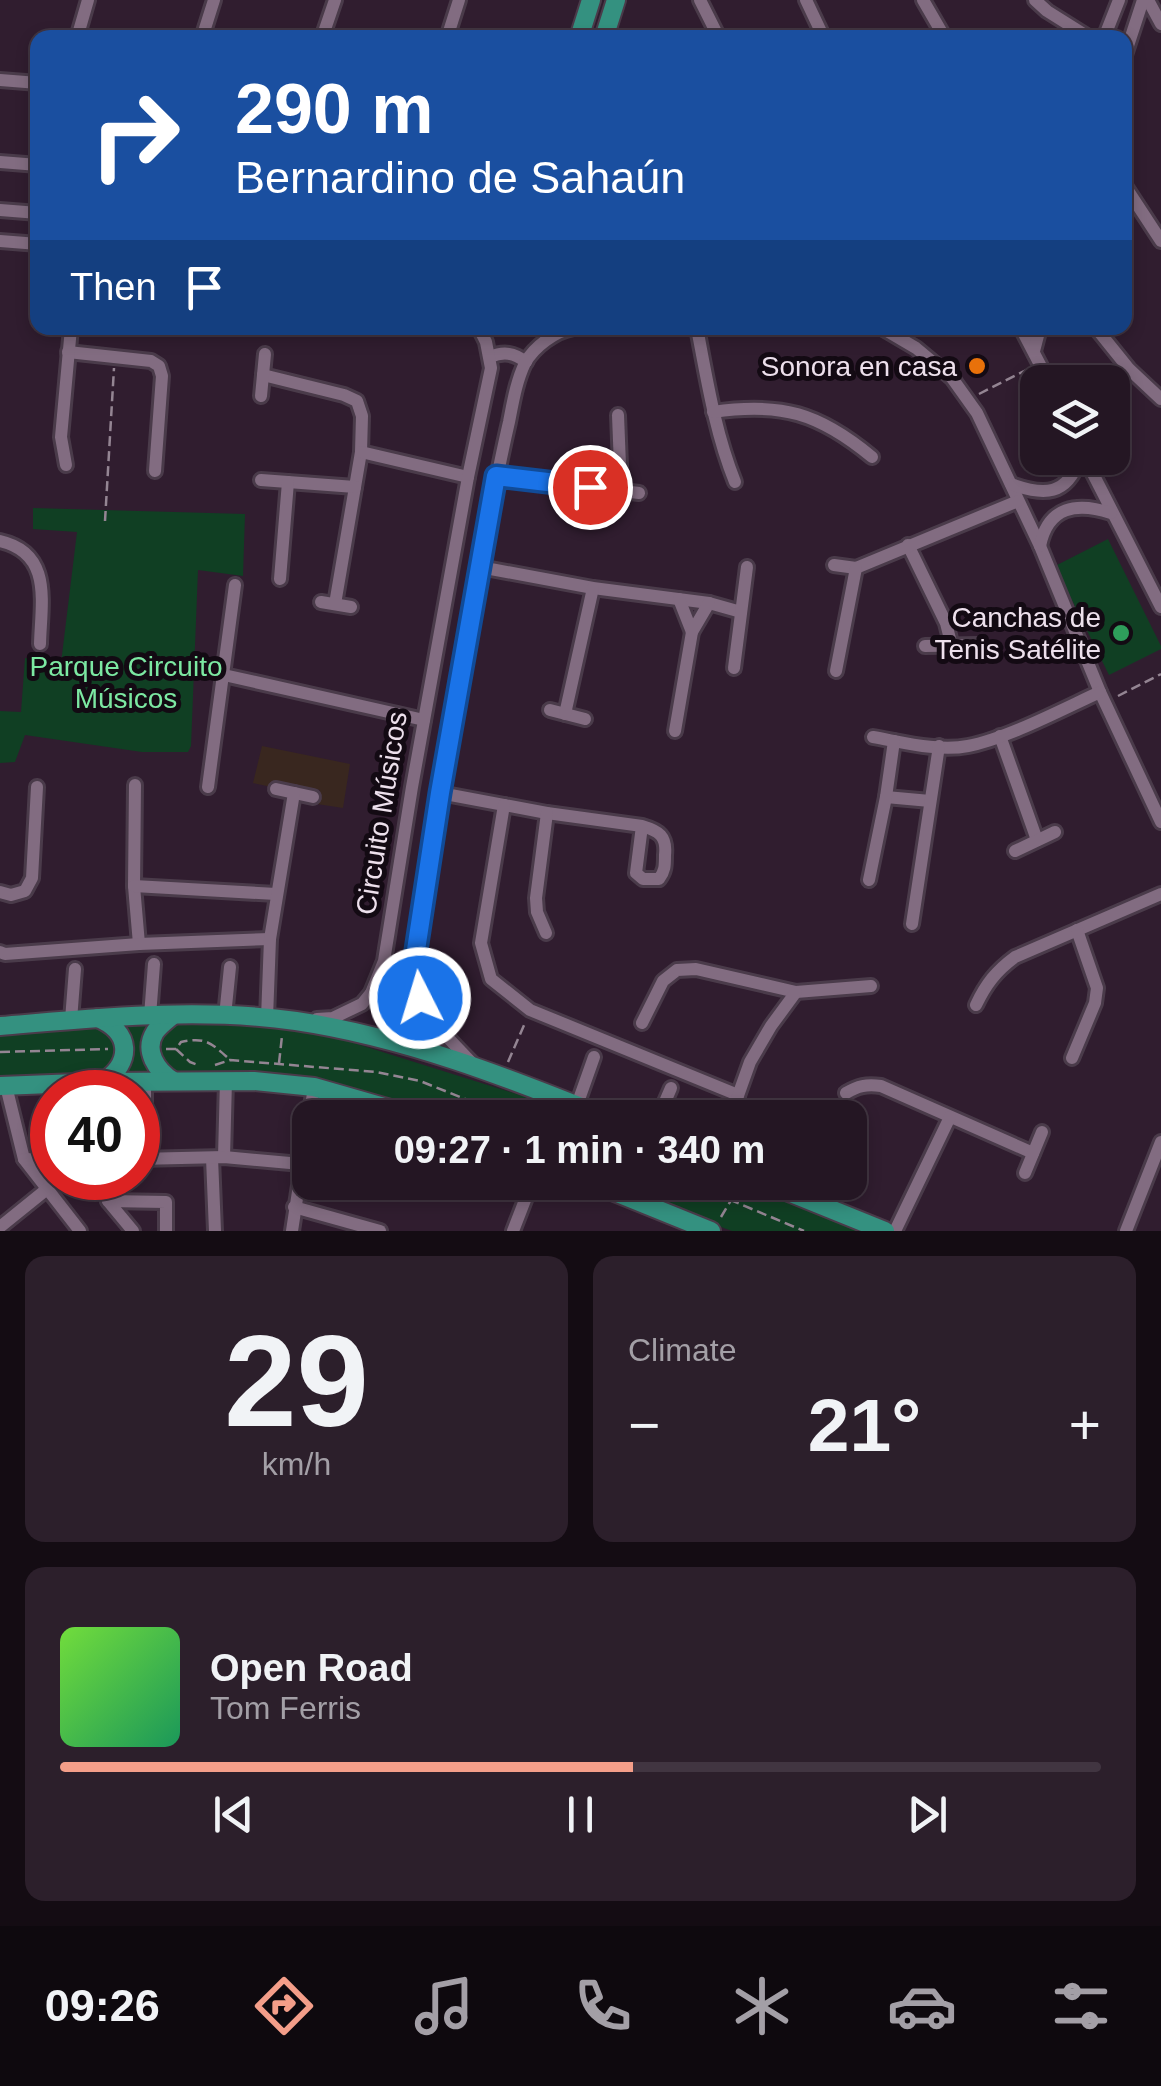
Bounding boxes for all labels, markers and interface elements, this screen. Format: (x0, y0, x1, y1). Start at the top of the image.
icon: right (70, 70, 200, 200)
text: 290 m (235, 70, 433, 148)
text: Bernardino de Sahaún (235, 152, 685, 203)
icon: arrive (177, 260, 232, 315)
text: Then (70, 266, 157, 308)
place label: Sonora en casa (761, 351, 957, 382)
marker: Sonora en casa (966, 355, 988, 377)
map controls (1020, 365, 1130, 475)
button: layers (1020, 365, 1130, 475)
pin (548, 445, 633, 530)
icon: arrive (563, 460, 618, 515)
place label: Canchas de Tenis Satélite (934, 602, 1101, 665)
marker: Canchas de Tenis Satélite (1110, 622, 1132, 644)
park label: Parque Circuito Músicos (30, 651, 222, 714)
street label: Circuito Músicos (350, 709, 413, 917)
position arrow (368, 946, 472, 1050)
speed limit sign: 40 (30, 1070, 160, 1200)
text: 09:27 · 1 min · 340 m (394, 1129, 765, 1171)
text: 29 (224, 1308, 369, 1454)
text: Climate (628, 1332, 736, 1368)
text: 21° (808, 1383, 921, 1467)
text: − (628, 1394, 660, 1456)
text: + (1069, 1394, 1101, 1456)
text: km/h (262, 1446, 331, 1482)
text: Open Road (210, 1647, 413, 1689)
text: Tom Ferris (210, 1690, 361, 1726)
icon: previous (206, 1787, 261, 1842)
icon: pause (553, 1787, 608, 1842)
icon: next (900, 1787, 955, 1842)
icon: directions (249, 1971, 319, 2041)
icon: music (409, 1971, 479, 2041)
icon: phone (568, 1971, 638, 2041)
icon: climate (727, 1971, 797, 2041)
icon: car (887, 1971, 957, 2041)
icon: filters (1046, 1971, 1116, 2041)
text: 09:26 (45, 1980, 160, 2031)

